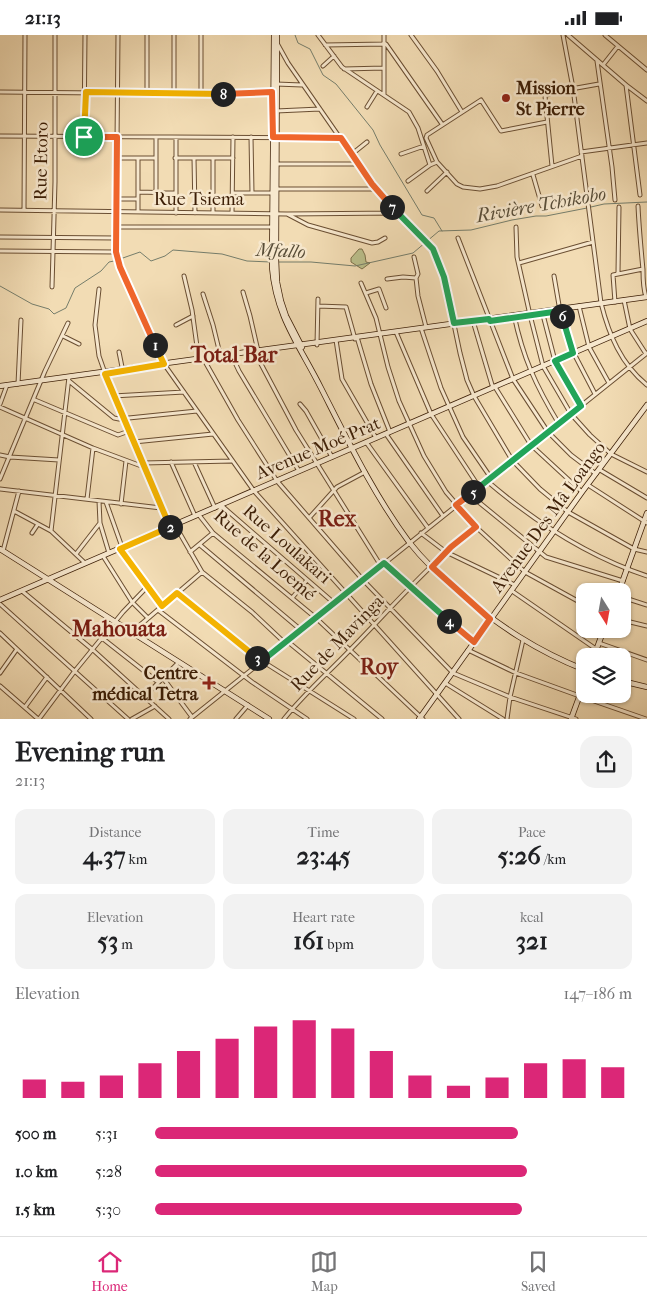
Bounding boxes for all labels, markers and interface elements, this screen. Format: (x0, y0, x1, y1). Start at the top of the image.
text: 21:13 (25, 7, 61, 29)
place label: Mission St Pierre (515, 78, 585, 120)
pin: 8 (210, 81, 236, 107)
text: 8 (220, 86, 227, 103)
marker: Mission St Pierre (500, 92, 512, 104)
pin (63, 116, 105, 158)
street label: Rue Etoro (30, 121, 53, 201)
icon: arrive (70, 123, 98, 151)
water label: Rivière Tchikobo (473, 183, 608, 228)
street label: Rue Tsiema (154, 189, 245, 210)
pin: 7 (380, 195, 404, 219)
text: 7 (389, 199, 396, 216)
water label: Mfallo (254, 239, 306, 263)
pin: 6 (550, 303, 574, 329)
text: 6 (559, 308, 566, 325)
pin: 1 (142, 333, 168, 357)
text: 1 (153, 337, 158, 354)
district label: Total Bar (190, 342, 278, 368)
street label: Avenue Moé Prat (252, 413, 384, 485)
street label: Avenue Des Mâ Loango (486, 438, 610, 598)
pin: 5 (460, 479, 486, 505)
text: 5 (470, 484, 477, 501)
street label: Rue Loulakari (238, 501, 335, 589)
street label: Rue de la Loemé (209, 505, 320, 605)
district label: Rex (318, 506, 356, 532)
pin: 2 (158, 515, 182, 539)
text: 2 (167, 519, 174, 536)
north arrow (576, 583, 631, 637)
map controls (576, 583, 631, 703)
street label: Rue de Mavinga (286, 590, 389, 696)
pin: 4 (436, 609, 462, 633)
text: 4 (445, 613, 454, 630)
district label: Mahouata (71, 616, 167, 642)
pin: 3 (244, 645, 270, 671)
button: layers (576, 648, 631, 703)
text: 3 (255, 650, 260, 667)
district label: Roy (360, 654, 399, 680)
place label: Centre médical Tetra (91, 663, 199, 705)
marker: Centre médical Tetra (202, 676, 216, 690)
text: Evening run (15, 735, 165, 768)
button: share (580, 736, 632, 788)
text: 21:13 (15, 771, 45, 790)
text: Distance (89, 824, 141, 841)
text: Time (308, 824, 339, 841)
text: Pace (518, 824, 546, 841)
text: 4.37 (83, 841, 126, 870)
text: 23:45 (296, 841, 351, 870)
text: 5:26 (498, 841, 541, 870)
text: km (126, 851, 147, 868)
text: /km (541, 851, 566, 868)
text: Elevation (87, 909, 143, 926)
text: Heart rate (292, 909, 355, 926)
text: kcal (520, 909, 544, 926)
text: 53 (97, 926, 118, 955)
text: 161 (293, 926, 324, 955)
text: 321 (516, 926, 548, 955)
text: m (118, 936, 133, 953)
text: bpm (324, 936, 354, 953)
text: Elevation (15, 984, 80, 1003)
text: 147–186 m (563, 984, 632, 1003)
text: 500 m (15, 1124, 56, 1143)
text: 5:31 (95, 1124, 118, 1143)
text: 1.0 km (15, 1162, 58, 1181)
text: 5:28 (95, 1162, 122, 1181)
text: 1.5 km (15, 1200, 55, 1219)
text: 5:30 (95, 1200, 121, 1219)
tab: Home (91, 1248, 128, 1295)
tab: Map (310, 1248, 338, 1295)
tab: Saved (521, 1248, 556, 1295)

